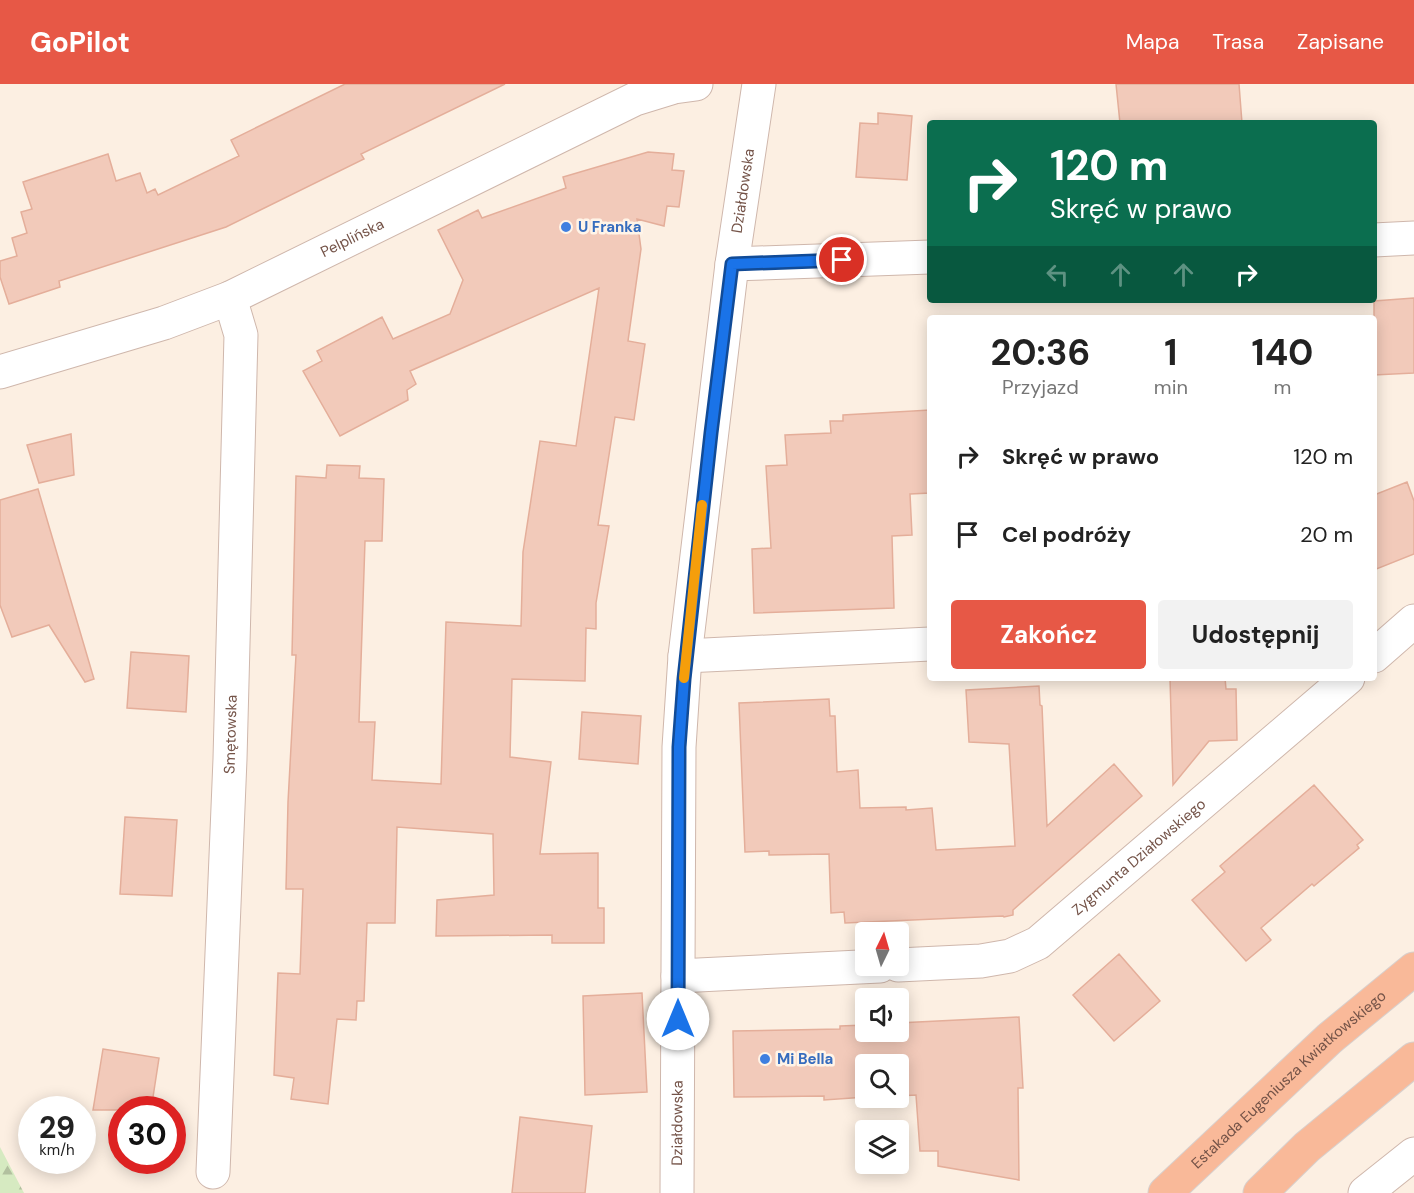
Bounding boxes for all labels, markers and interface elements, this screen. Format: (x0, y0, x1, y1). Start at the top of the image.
text: GoPilot (30, 24, 130, 61)
text: Mapa (1126, 28, 1179, 56)
text: Trasa (1212, 28, 1264, 56)
text: Zapisane (1297, 28, 1384, 56)
text: 120 m (1050, 138, 1168, 193)
icon: right (951, 144, 1029, 222)
street label: Działdowska (727, 147, 759, 235)
text: Skręć w prawo (1050, 191, 1232, 226)
street label: Pelplińska (317, 214, 387, 262)
place label: U Franka (578, 217, 642, 237)
marker: U Franka (559, 220, 573, 234)
pin (816, 234, 867, 285)
icon: arrive (825, 243, 858, 276)
icon: left (1041, 258, 1074, 291)
icon: ahead (1104, 258, 1137, 291)
icon: ahead (1167, 258, 1200, 291)
icon: right (1230, 258, 1263, 291)
text: 20:36 (991, 329, 1090, 376)
text: 1 (1164, 329, 1177, 376)
text: 140 (1252, 329, 1313, 376)
text: Przyjazd (1002, 374, 1079, 400)
text: min (1154, 374, 1188, 400)
text: m (1274, 374, 1291, 400)
icon: right (951, 440, 984, 473)
text: Skręć w prawo (1002, 442, 1159, 471)
text: 120 m (1293, 442, 1353, 471)
icon: arrive (951, 518, 984, 551)
text: Cel podróży (1002, 520, 1131, 549)
text: 20 m (1300, 520, 1353, 549)
button: Zakończ (951, 600, 1146, 669)
button: Udostępnij (1158, 600, 1353, 669)
street label: Smętowska (219, 694, 242, 774)
street label: Zygmunta Działowskiego (1068, 794, 1210, 920)
north arrow (855, 922, 909, 976)
map controls (855, 922, 909, 1174)
street label: Estakada Eugeniusza Kwiatkowskiego (1187, 986, 1390, 1173)
position arrow (646, 987, 710, 1051)
button: sound (855, 988, 909, 1042)
place label: Mi Bella (777, 1049, 833, 1069)
marker: Mi Bella (758, 1052, 772, 1066)
button: search (855, 1054, 909, 1108)
street label: Działdowska (667, 1080, 688, 1166)
speed limit sign: 30 (108, 1096, 186, 1174)
text: 29 (39, 1108, 75, 1147)
button: layers (855, 1120, 909, 1174)
text: km/h (39, 1140, 75, 1160)

